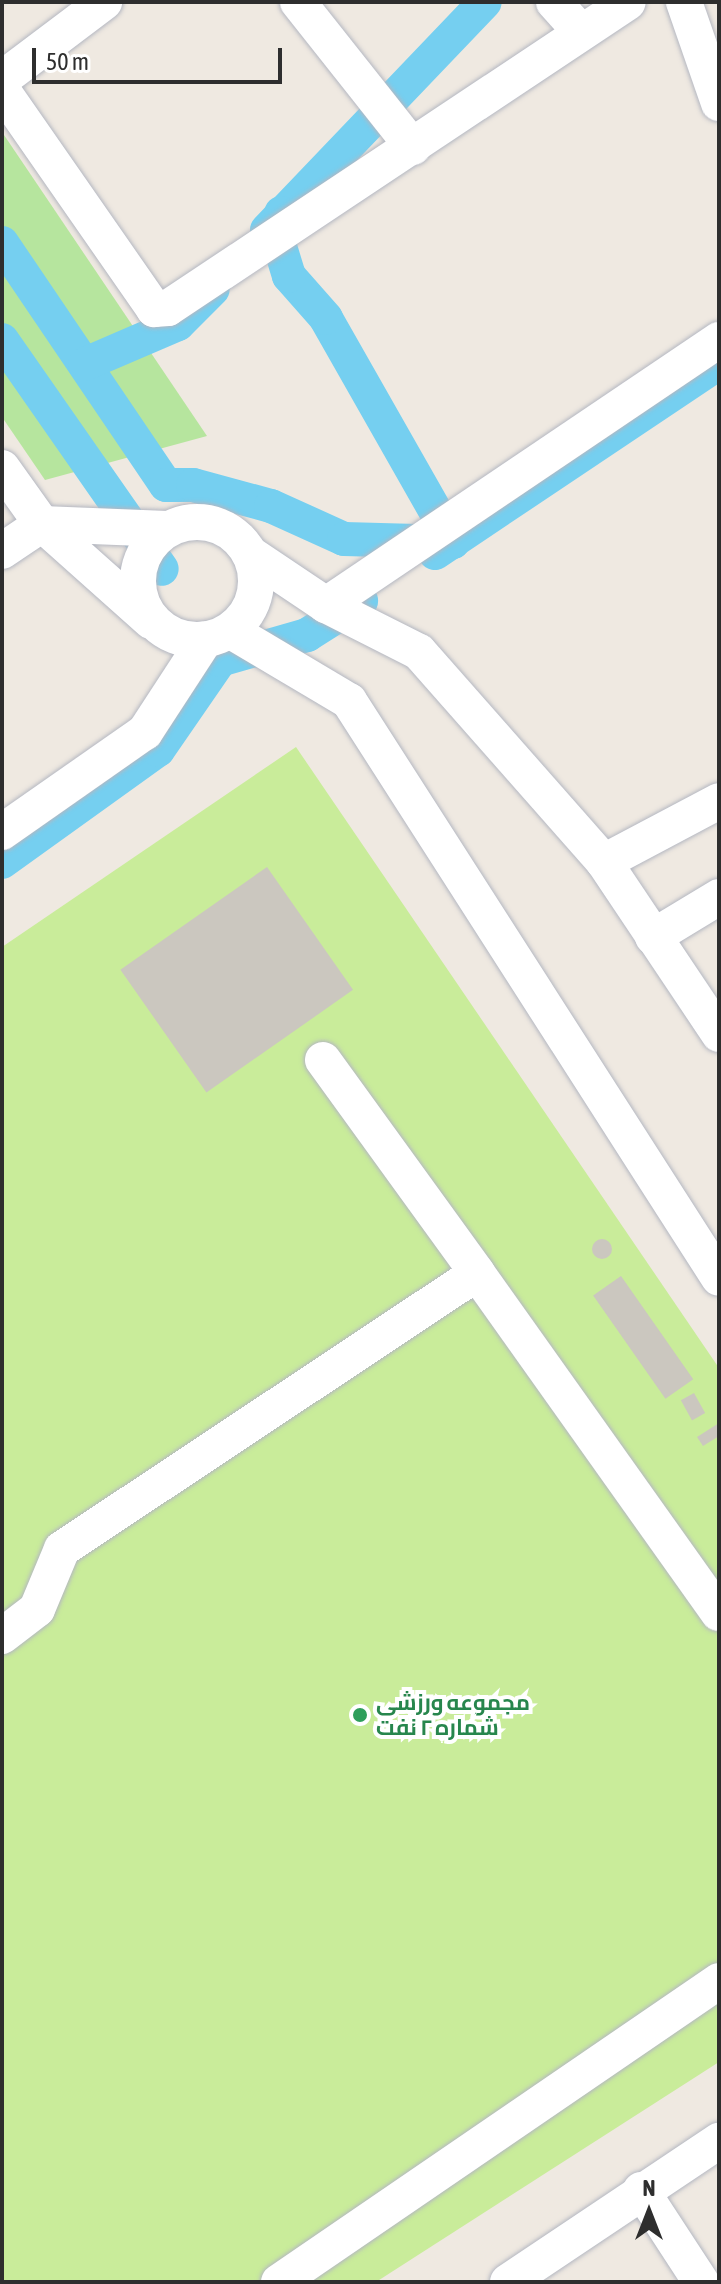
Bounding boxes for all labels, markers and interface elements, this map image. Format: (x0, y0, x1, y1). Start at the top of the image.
scale bar (36, 32, 286, 82)
text: 50 m (46, 48, 89, 75)
place label: مجموعه ورزشی شماره ۲ نفت (376, 1689, 530, 1740)
marker: مجموعه ورزشی شماره ۲ نفت (351, 1706, 369, 1724)
north arrow (609, 2172, 689, 2252)
text: N (643, 2175, 655, 2201)

